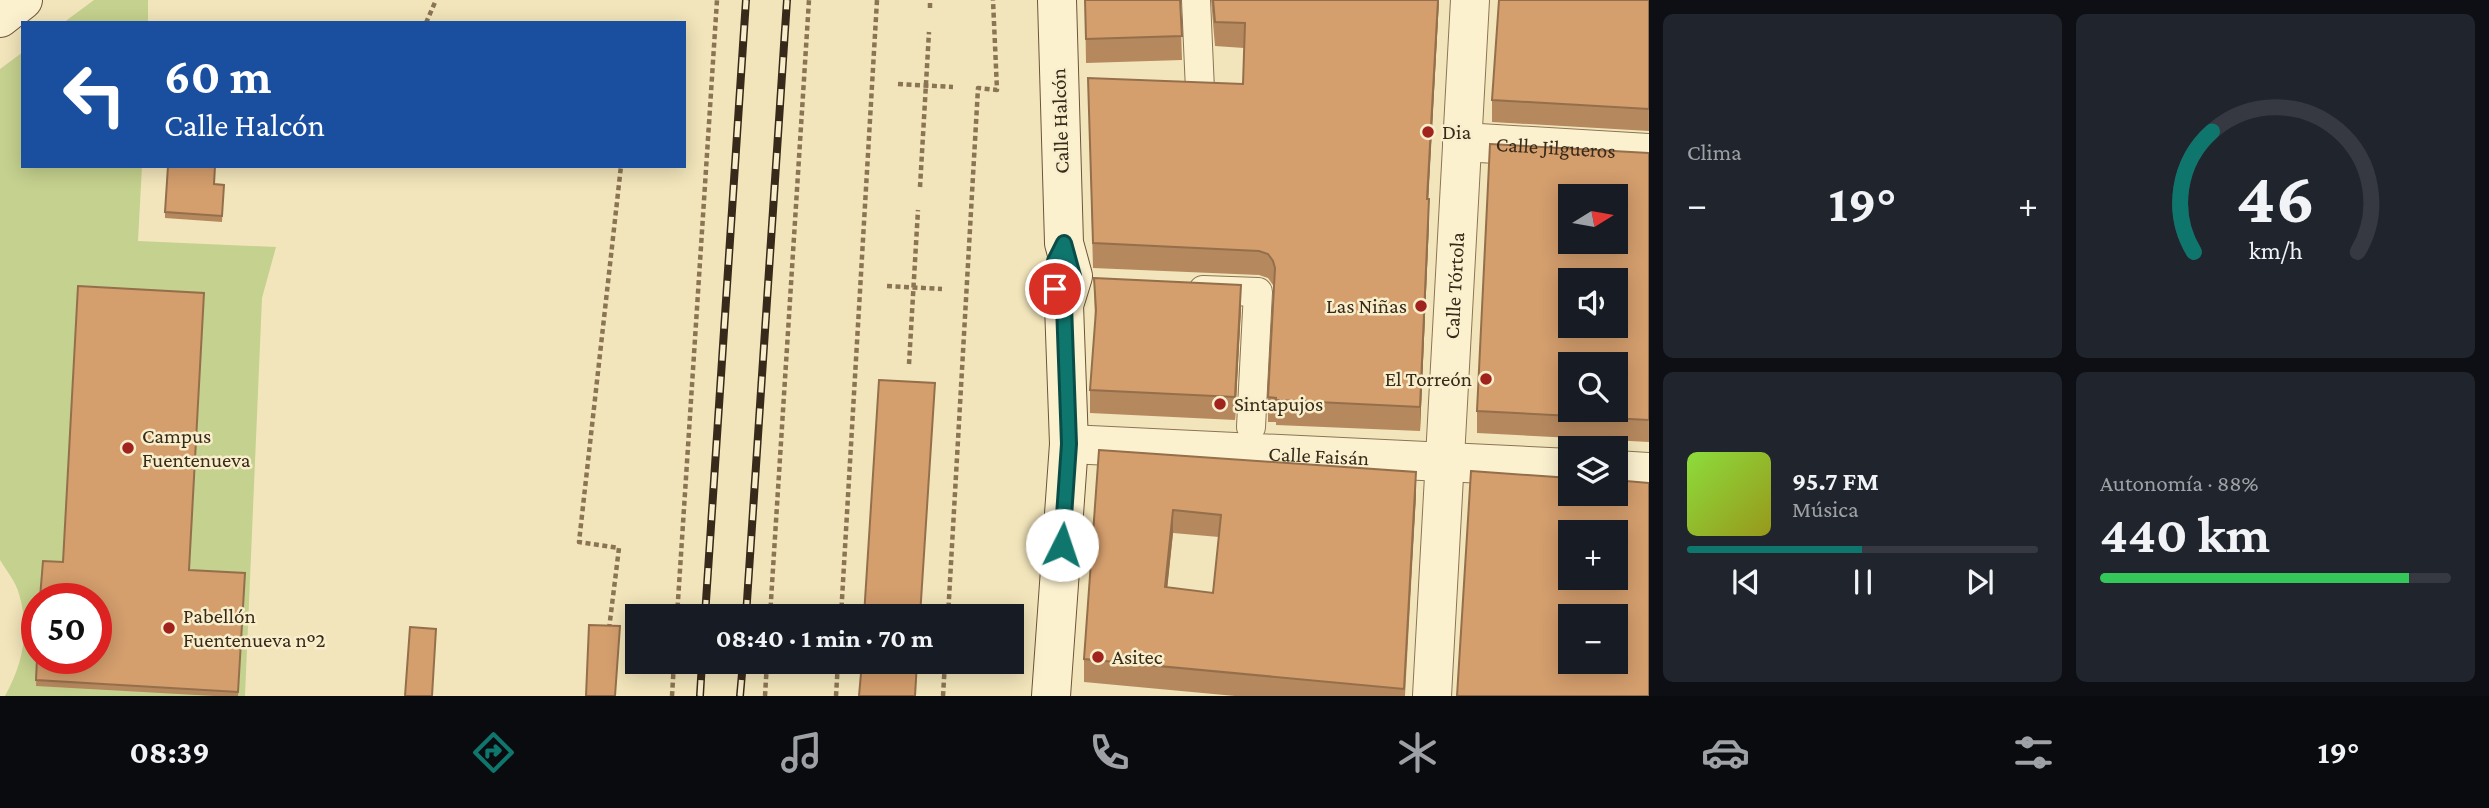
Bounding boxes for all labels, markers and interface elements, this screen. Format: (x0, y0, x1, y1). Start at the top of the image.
icon: left (49, 49, 140, 140)
text: 60 m (164, 49, 271, 104)
street label: Calle Halcón (1046, 68, 1074, 174)
text: Calle Halcón (164, 107, 325, 143)
place label: Dia (1442, 120, 1471, 144)
marker: Dia (1420, 124, 1436, 140)
street label: Calle Jilgueros (1495, 132, 1616, 163)
text: Clima (1687, 139, 1742, 165)
text: 46 (2236, 157, 2315, 238)
text: 19° (1828, 174, 1897, 232)
text: − (1687, 183, 1707, 225)
text: + (2018, 183, 2038, 225)
north arrow (1558, 184, 1628, 254)
map controls (1558, 184, 1628, 674)
street label: Calle Tórtola (1440, 231, 1469, 340)
text: km/h (2249, 237, 2302, 264)
pin (1025, 259, 1085, 319)
button: sound (1558, 268, 1628, 338)
icon: arrive (1036, 270, 1074, 308)
place label: Las Niñas (1326, 294, 1407, 318)
marker: Las Niñas (1413, 298, 1429, 314)
button: search (1558, 352, 1628, 422)
place label: El Torreón (1385, 367, 1472, 391)
marker: El Torreón (1478, 371, 1494, 387)
place label: Sintapujos (1234, 392, 1323, 416)
marker: Sintapujos (1212, 396, 1228, 412)
place label: Campus Fuentenueva (142, 424, 251, 472)
button: layers (1558, 436, 1628, 506)
marker: Campus Fuentenueva (120, 440, 136, 456)
street label: Calle Faisán (1268, 442, 1370, 470)
text: 95.7 FM (1792, 467, 1879, 496)
text: Autonomía · 88% (2100, 470, 2258, 496)
text: Música (1792, 496, 1859, 522)
text: 440 km (2100, 505, 2270, 563)
position arrow (1025, 508, 1099, 582)
button: + (1558, 520, 1628, 590)
icon: previous (1727, 563, 1765, 601)
icon: pause (1844, 563, 1882, 601)
icon: next (1961, 563, 1999, 601)
speed limit sign: 50 (21, 583, 112, 674)
place label: Pabellón Fuentenueva nº2 (183, 604, 325, 652)
button: − (1558, 604, 1628, 674)
marker: Pabellón Fuentenueva nº2 (161, 620, 177, 636)
text: 08:40 · 1 min · 70 m (716, 624, 933, 653)
place label: Asitec (1112, 645, 1163, 669)
marker: Asitec (1090, 649, 1106, 665)
icon: directions (469, 728, 518, 777)
icon: music (777, 728, 826, 777)
icon: phone (1085, 728, 1134, 777)
icon: climate (1393, 728, 1442, 777)
icon: car (1701, 728, 1750, 777)
icon: filters (2009, 728, 2058, 777)
text: 08:39 (130, 734, 210, 770)
text: 19° (2318, 734, 2359, 770)

